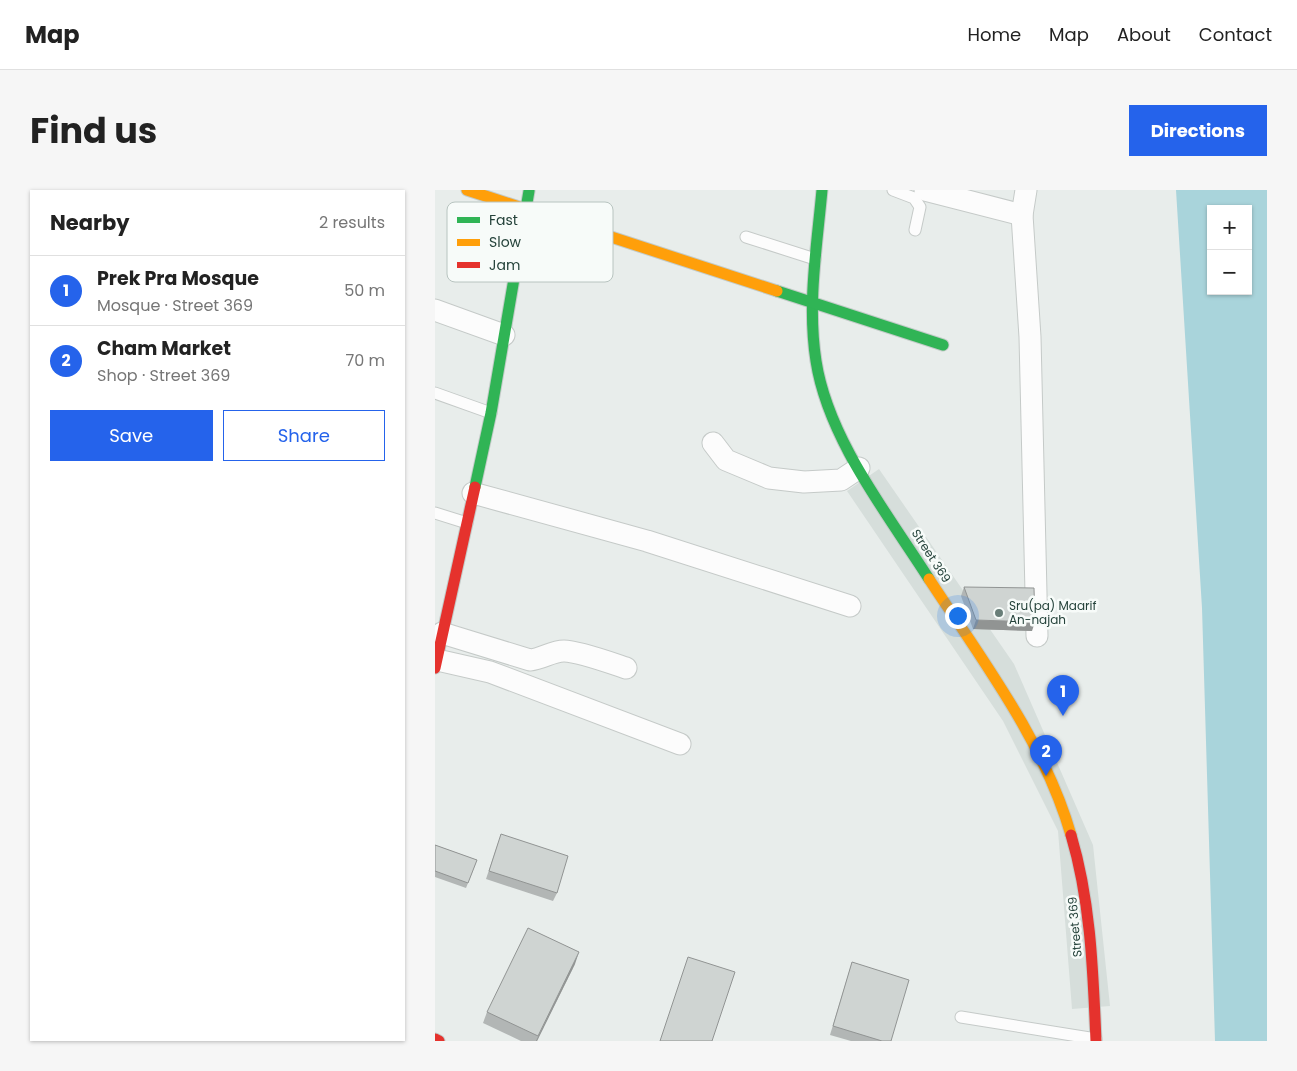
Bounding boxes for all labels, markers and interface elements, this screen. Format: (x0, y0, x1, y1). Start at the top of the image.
text: Map (25, 18, 80, 51)
text: Home (967, 22, 1021, 47)
text: Map (1049, 22, 1089, 47)
text: About (1117, 22, 1171, 47)
text: Contact (1199, 22, 1272, 47)
button: Directions (1129, 105, 1267, 156)
text: Find us (30, 106, 157, 155)
legend (447, 202, 613, 282)
map controls (1207, 205, 1252, 295)
button: + (1207, 205, 1252, 250)
text: Nearby (50, 208, 130, 237)
text: Fast (489, 210, 518, 230)
text: 2 results (319, 211, 385, 234)
text: Slow (489, 232, 522, 252)
button: − (1207, 250, 1252, 295)
text: Jam (489, 255, 520, 275)
text: Prek Pra Mosque (97, 265, 259, 292)
text: 1 (63, 279, 69, 302)
text: 50 m (344, 279, 385, 302)
text: Mosque · Street 369 (97, 294, 253, 317)
text: Cham Market (97, 335, 231, 362)
text: 2 (61, 349, 71, 372)
text: 70 m (345, 349, 385, 372)
text: Shop · Street 369 (97, 364, 230, 387)
button: Save (50, 410, 213, 461)
button: Share (223, 410, 385, 461)
street label: Street 369 (908, 526, 955, 586)
place label: Sru(pa) Maarif An-najah (1009, 597, 1097, 628)
your location (945, 603, 971, 629)
marker: Sru(pa) Maarif An-najah (993, 607, 1005, 619)
pin: 1 (1047, 675, 1079, 716)
pin: 2 (1030, 735, 1062, 776)
street label: Street 369 (1063, 896, 1086, 958)

